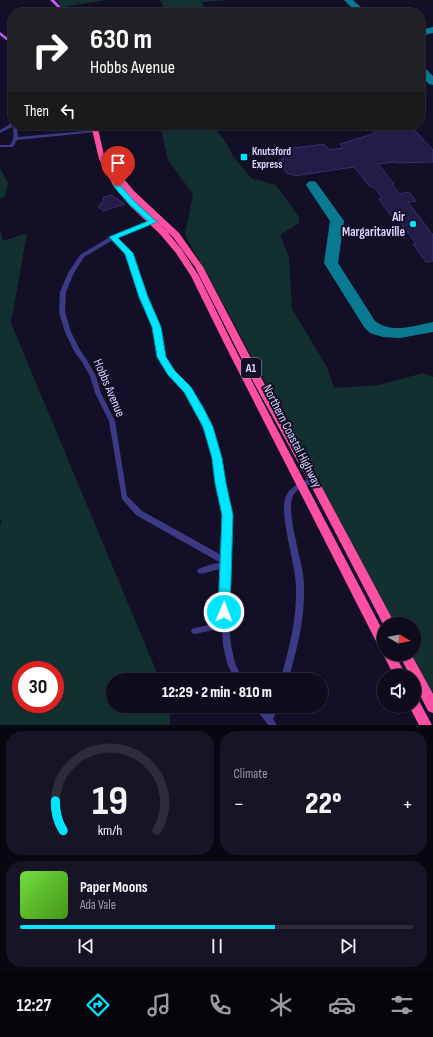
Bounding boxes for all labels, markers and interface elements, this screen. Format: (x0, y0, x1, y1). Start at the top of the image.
text: 630 m (90, 23, 152, 56)
icon: right (24, 24, 76, 76)
text: Hobbs Avenue (90, 57, 175, 78)
icon: left (57, 100, 79, 122)
text: Then (24, 102, 49, 121)
place label: Knutsford Express (252, 145, 291, 171)
pin (101, 146, 135, 187)
icon: arrive (107, 152, 129, 174)
marker: Knutsford Express (239, 152, 249, 162)
place label: Air Margaritaville (342, 209, 405, 240)
marker: Air Margaritaville (408, 219, 418, 229)
street label: Hobbs Avenue (90, 357, 128, 419)
road number: A1 (241, 358, 261, 378)
street label: Northern Coastal Highway (259, 382, 325, 490)
position arrow (203, 591, 245, 633)
north arrow (377, 617, 421, 661)
map controls (377, 617, 421, 713)
speed limit sign: 30 (12, 661, 64, 713)
button: sound (377, 669, 421, 713)
text: 12:29 · 2 min · 810 m (162, 683, 272, 702)
text: Climate (234, 766, 267, 782)
text: 19 (92, 777, 128, 826)
text: 22° (305, 786, 342, 822)
text: − (234, 791, 244, 818)
text: + (402, 791, 413, 818)
text: km/h (97, 822, 122, 839)
text: Paper Moons (80, 878, 148, 897)
text: Ada Vale (80, 897, 116, 913)
icon: previous (75, 935, 97, 957)
icon: pause (206, 935, 228, 957)
icon: next (337, 935, 359, 957)
icon: directions (84, 991, 112, 1019)
icon: music (145, 991, 173, 1019)
icon: phone (206, 991, 234, 1019)
icon: climate (267, 991, 295, 1019)
icon: car (328, 991, 356, 1019)
icon: filters (388, 991, 416, 1019)
text: 12:27 (16, 995, 51, 1016)

